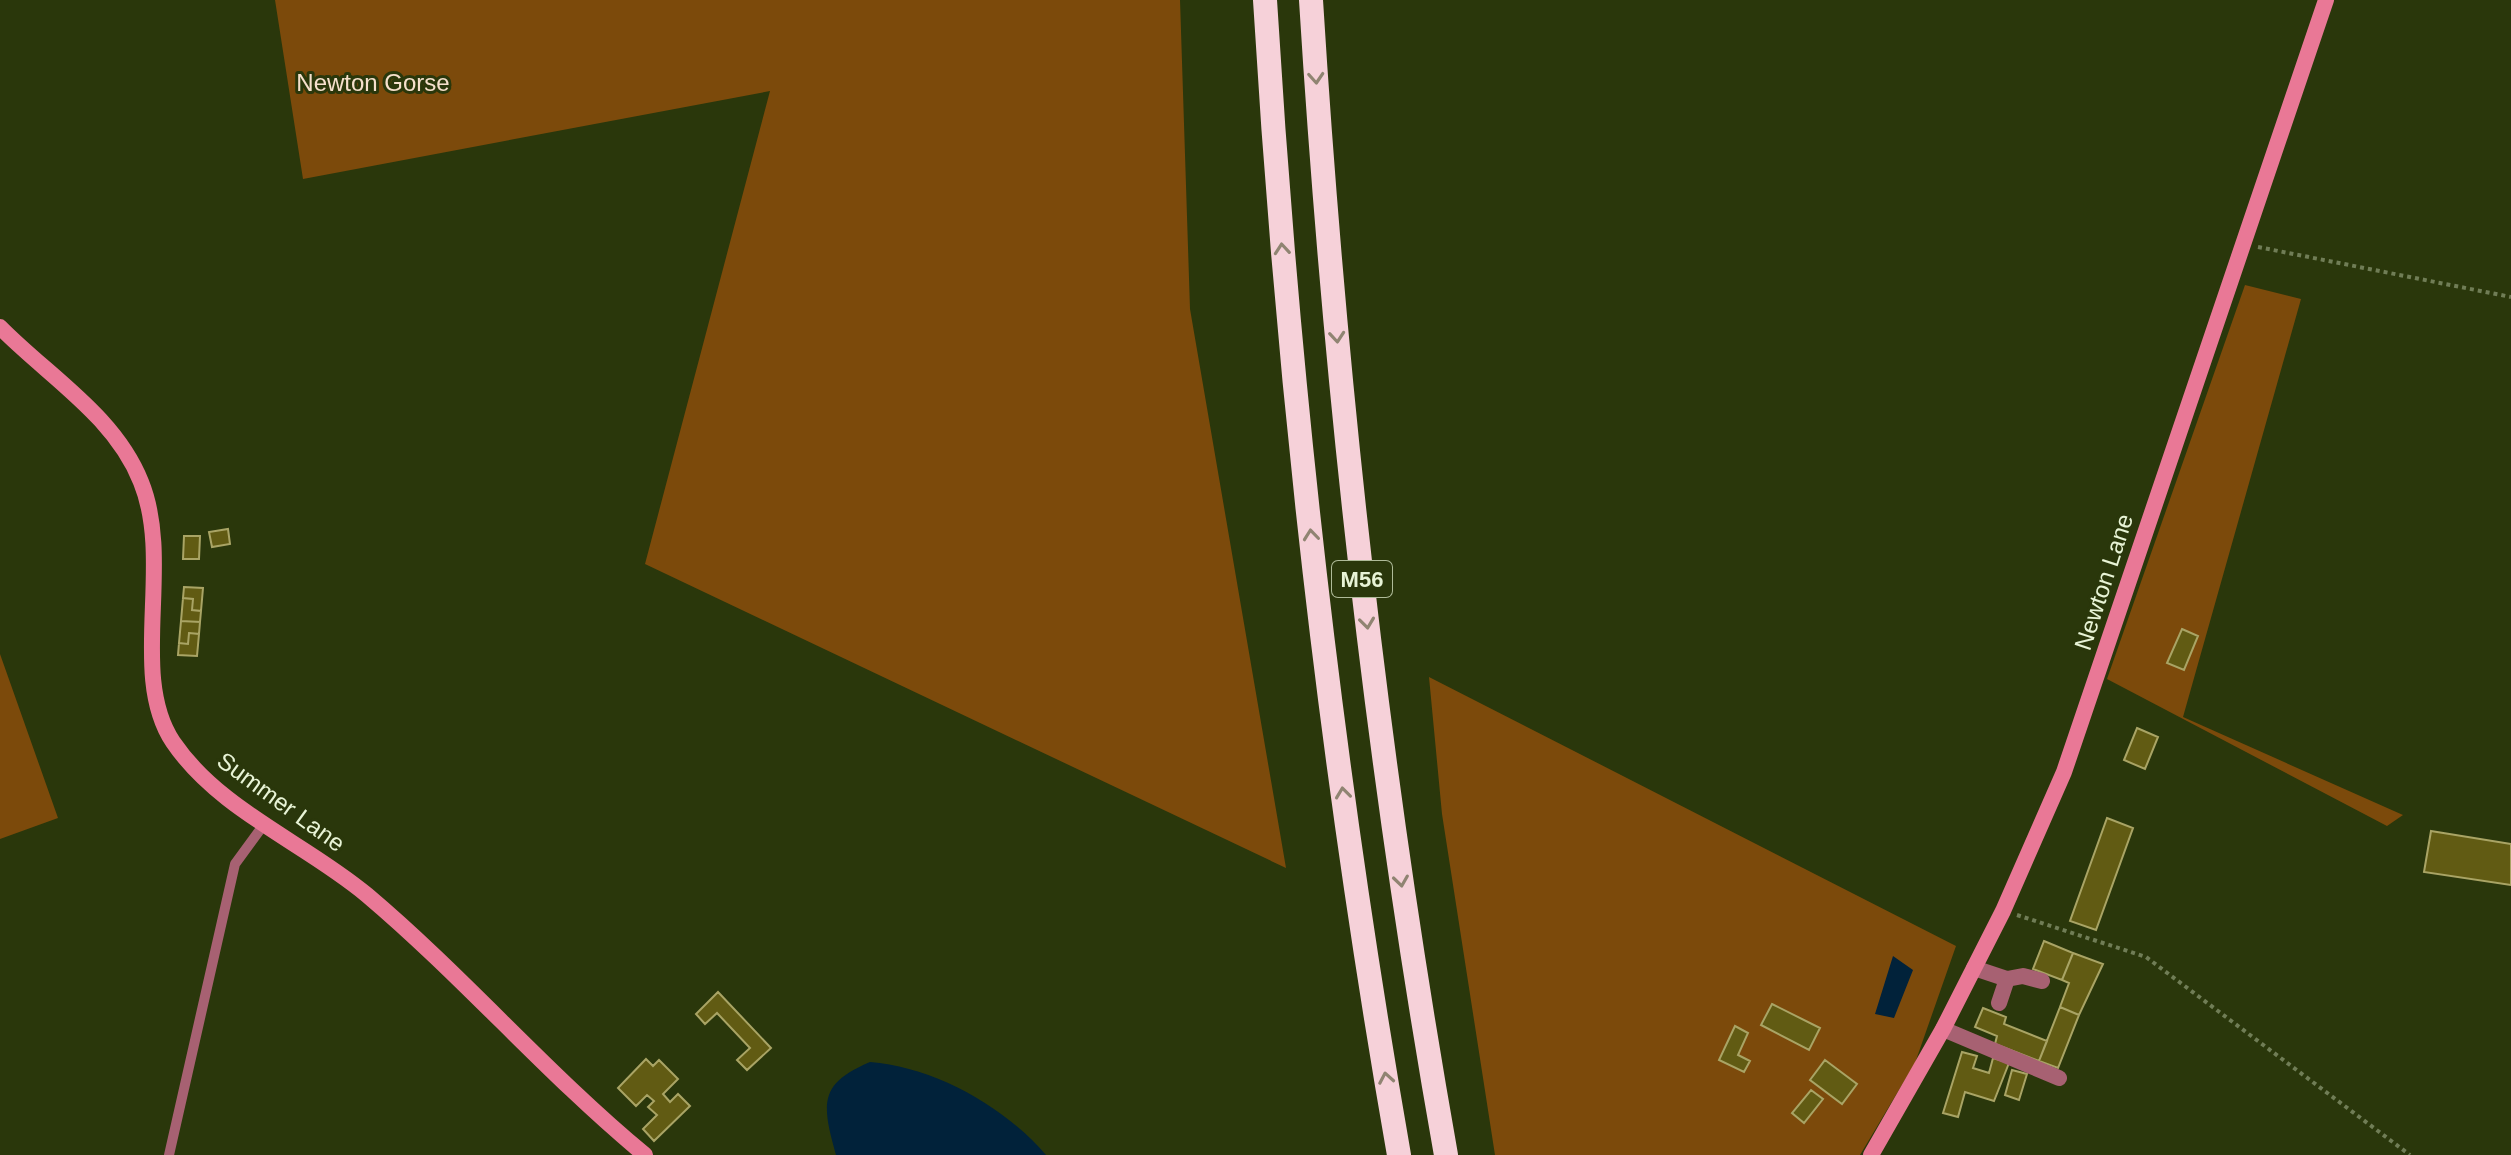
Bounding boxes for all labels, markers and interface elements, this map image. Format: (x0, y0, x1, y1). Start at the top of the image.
park label: Newton Gorse (296, 69, 450, 96)
one-way arrow (1307, 72, 1324, 85)
one-way arrow (1274, 242, 1291, 255)
one-way arrow (1328, 331, 1345, 344)
street label: Newton Lane (2069, 510, 2138, 653)
one-way arrow (1302, 529, 1319, 542)
road number: M56 (1332, 561, 1392, 597)
one-way arrow (1358, 617, 1375, 630)
street label: Summer Lane (212, 746, 350, 857)
one-way arrow (1334, 787, 1351, 800)
one-way arrow (1392, 874, 1409, 888)
one-way arrow (1378, 1071, 1395, 1085)

